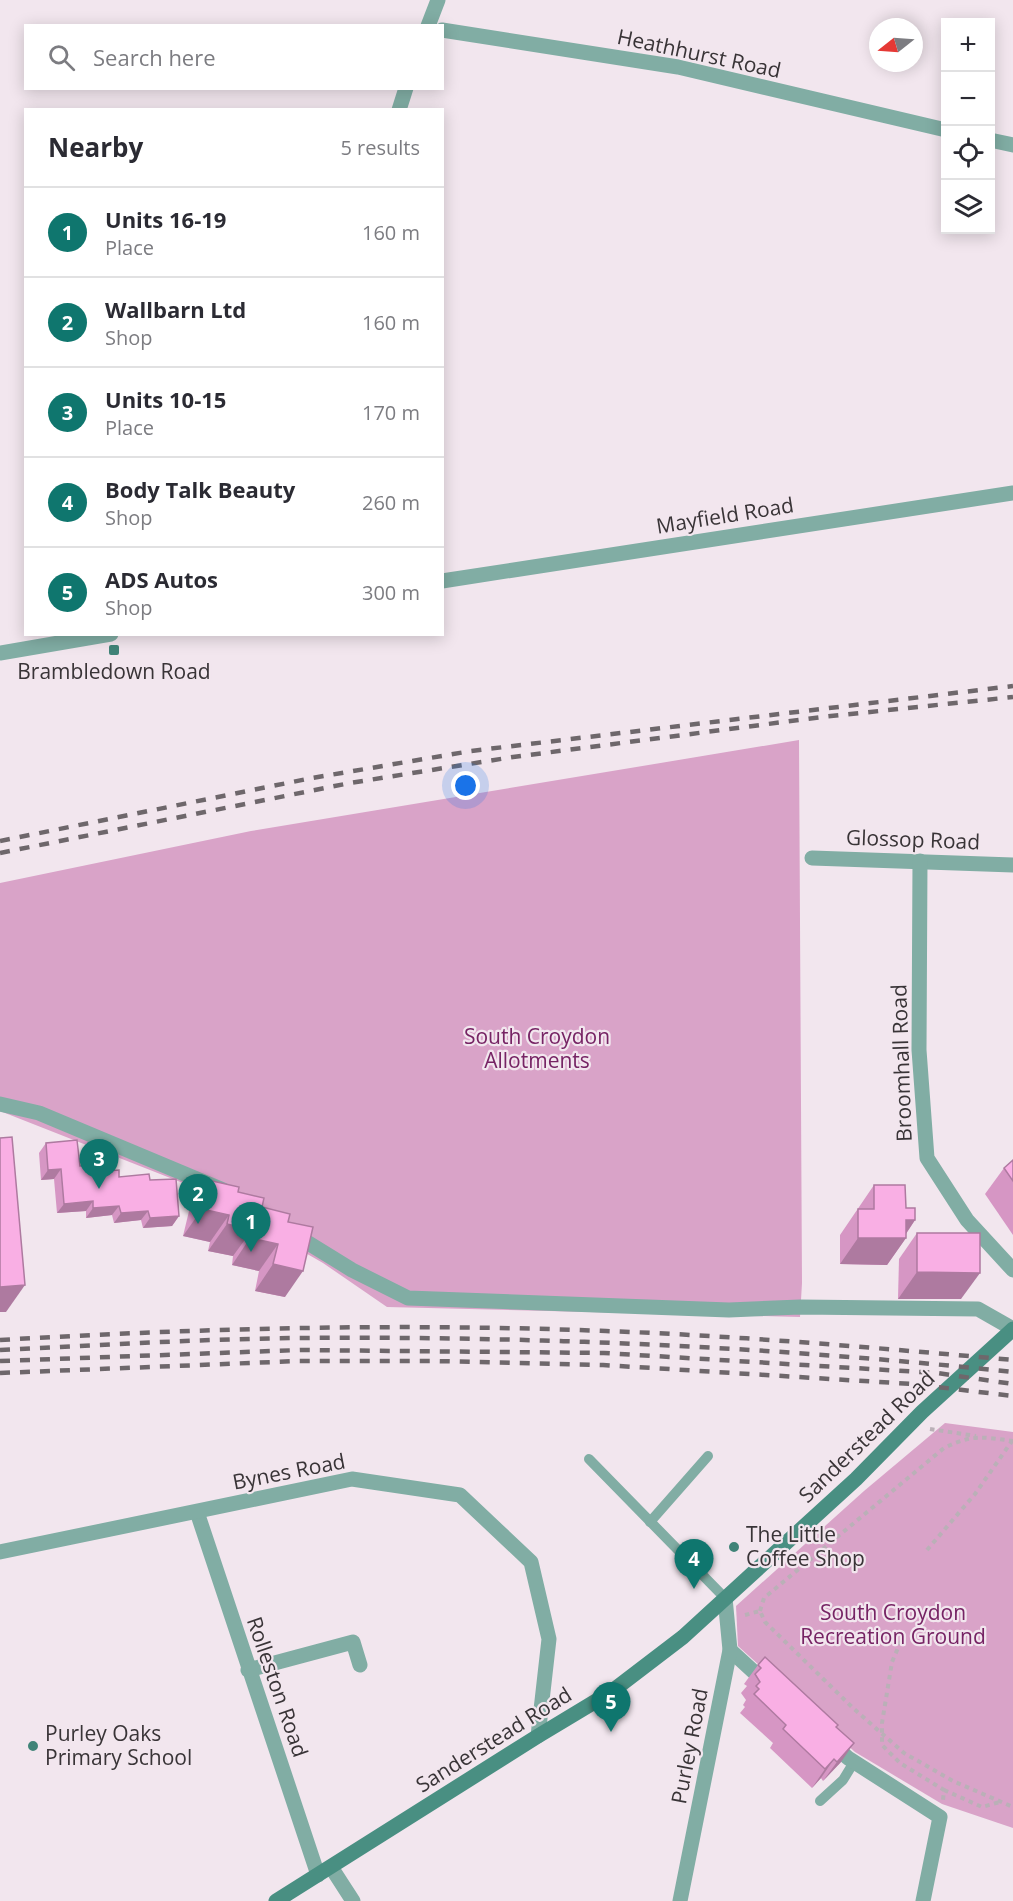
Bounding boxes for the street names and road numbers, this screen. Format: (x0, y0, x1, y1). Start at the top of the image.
street label: Heathhurst Road (615, 22, 784, 84)
street label: Mayfield Road (654, 490, 796, 540)
street label: Glossop Road (845, 823, 981, 855)
street label: Broomhall Road (884, 984, 918, 1142)
street label: Sanderstead Road (792, 1364, 940, 1508)
street label: Bynes Road (230, 1446, 348, 1496)
street label: Rolleston Road (241, 1613, 315, 1761)
street label: Sanderstead Road (410, 1680, 577, 1798)
street label: Purley Road (664, 1686, 714, 1806)

